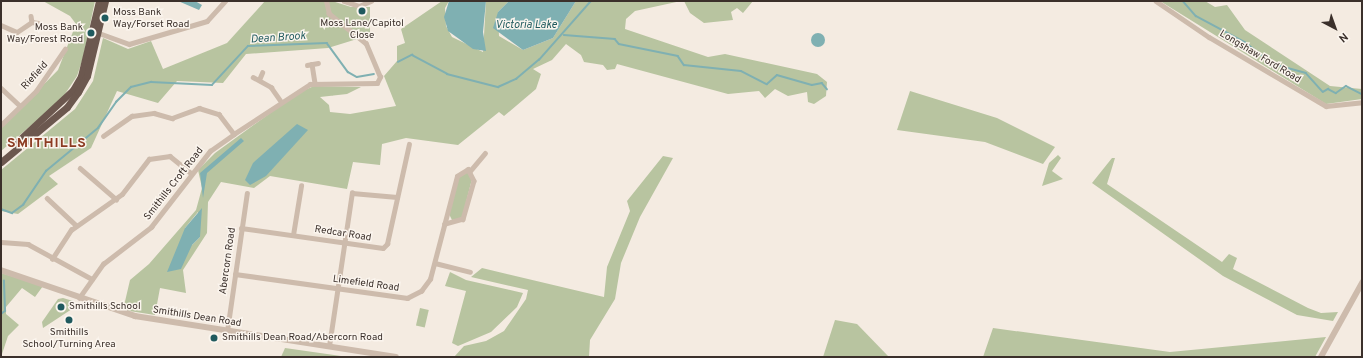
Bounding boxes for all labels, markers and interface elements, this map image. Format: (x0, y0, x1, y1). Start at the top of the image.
place label: Moss Bank Way/Forset Road (113, 6, 189, 30)
marker: Moss Lane/Capitol Close (357, 6, 367, 16)
north arrow (1315, 8, 1355, 48)
marker: Moss Bank Way/Forset Road (100, 13, 110, 23)
place label: Moss Lane/Capitol Close (320, 17, 404, 40)
water label: Victoria Lake (495, 18, 557, 32)
place label: Moss Bank Way/Forest Road (7, 21, 83, 44)
marker: Moss Bank Way/Forest Road (86, 28, 96, 38)
street label: Longshaw Ford Road (1217, 28, 1303, 86)
water label: Dean Brook (250, 29, 306, 47)
text: N (1335, 29, 1350, 45)
street label: Riefield (19, 59, 51, 93)
district label: SMITHILLS (7, 136, 87, 152)
street label: Smithills Croft Road (142, 145, 206, 223)
street label: Redcar Road (314, 224, 372, 244)
street label: Abercorn Road (217, 227, 239, 295)
street label: Limefield Road (332, 273, 400, 295)
place label: Smithills School (69, 301, 141, 313)
marker: Smithills School (56, 302, 66, 312)
street label: Smithills Dean Road (152, 304, 242, 330)
marker: Smithills School/Turning Area (64, 315, 74, 325)
place label: Smithills School/Turning Area (22, 326, 116, 350)
place label: Smithills Dean Road/Abercorn Road (222, 332, 383, 344)
marker: Smithills Dean Road/Abercorn Road (209, 333, 219, 343)

